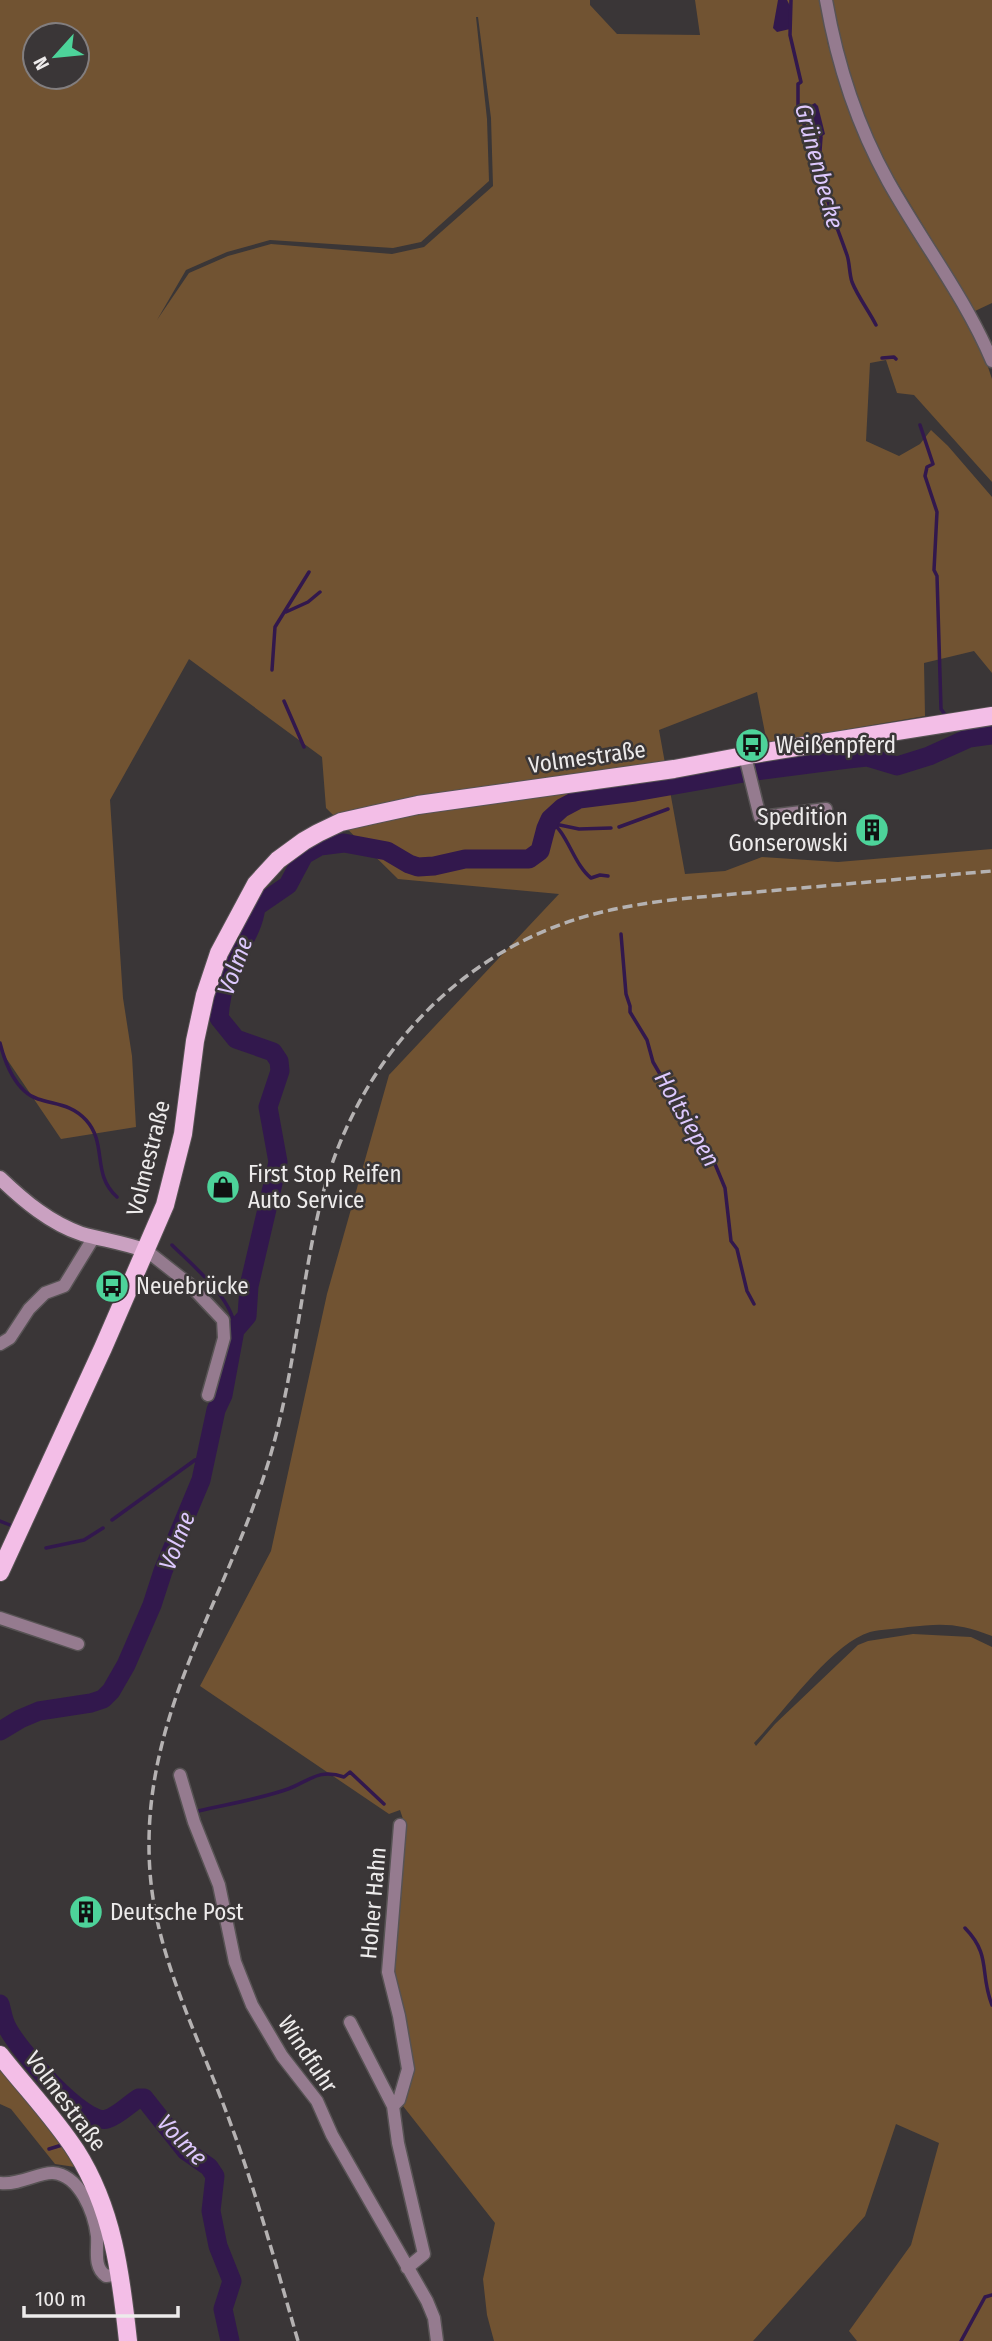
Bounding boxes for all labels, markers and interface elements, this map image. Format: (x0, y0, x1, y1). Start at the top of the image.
north arrow (21, 21, 91, 91)
text: N (28, 53, 54, 74)
water label: Grünenbecke (789, 100, 849, 232)
bus stop icon: Weißenpferd (733, 726, 771, 764)
place label: Weißenpferd (776, 731, 896, 759)
street label: Volmestraße (527, 735, 647, 779)
place label: Spedition Gonserowski (729, 803, 848, 857)
building icon: Spedition Gonserowski (853, 811, 891, 849)
water label: Volme (212, 933, 258, 999)
water label: Holtsiepen (649, 1066, 725, 1172)
street label: Volmestraße (120, 1097, 176, 1219)
place label: First Stop Reifen Auto Service (248, 1160, 402, 1214)
shop icon: First Stop Reifen Auto Service (204, 1168, 242, 1206)
bus stop icon: Neuebrücke (93, 1267, 131, 1305)
place label: Neuebrücke (136, 1272, 249, 1300)
water label: Volme (153, 1508, 201, 1574)
street label: Hoher Hahn (354, 1846, 392, 1960)
building icon: Deutsche Post (67, 1893, 105, 1931)
place label: Deutsche Post (110, 1898, 244, 1926)
street label: Windfuhr (272, 2010, 344, 2098)
street label: Volmestraße (19, 2045, 113, 2157)
water label: Volme (151, 2109, 213, 2171)
scale bar (24, 2274, 178, 2318)
text: 100 m (35, 2286, 86, 2312)

